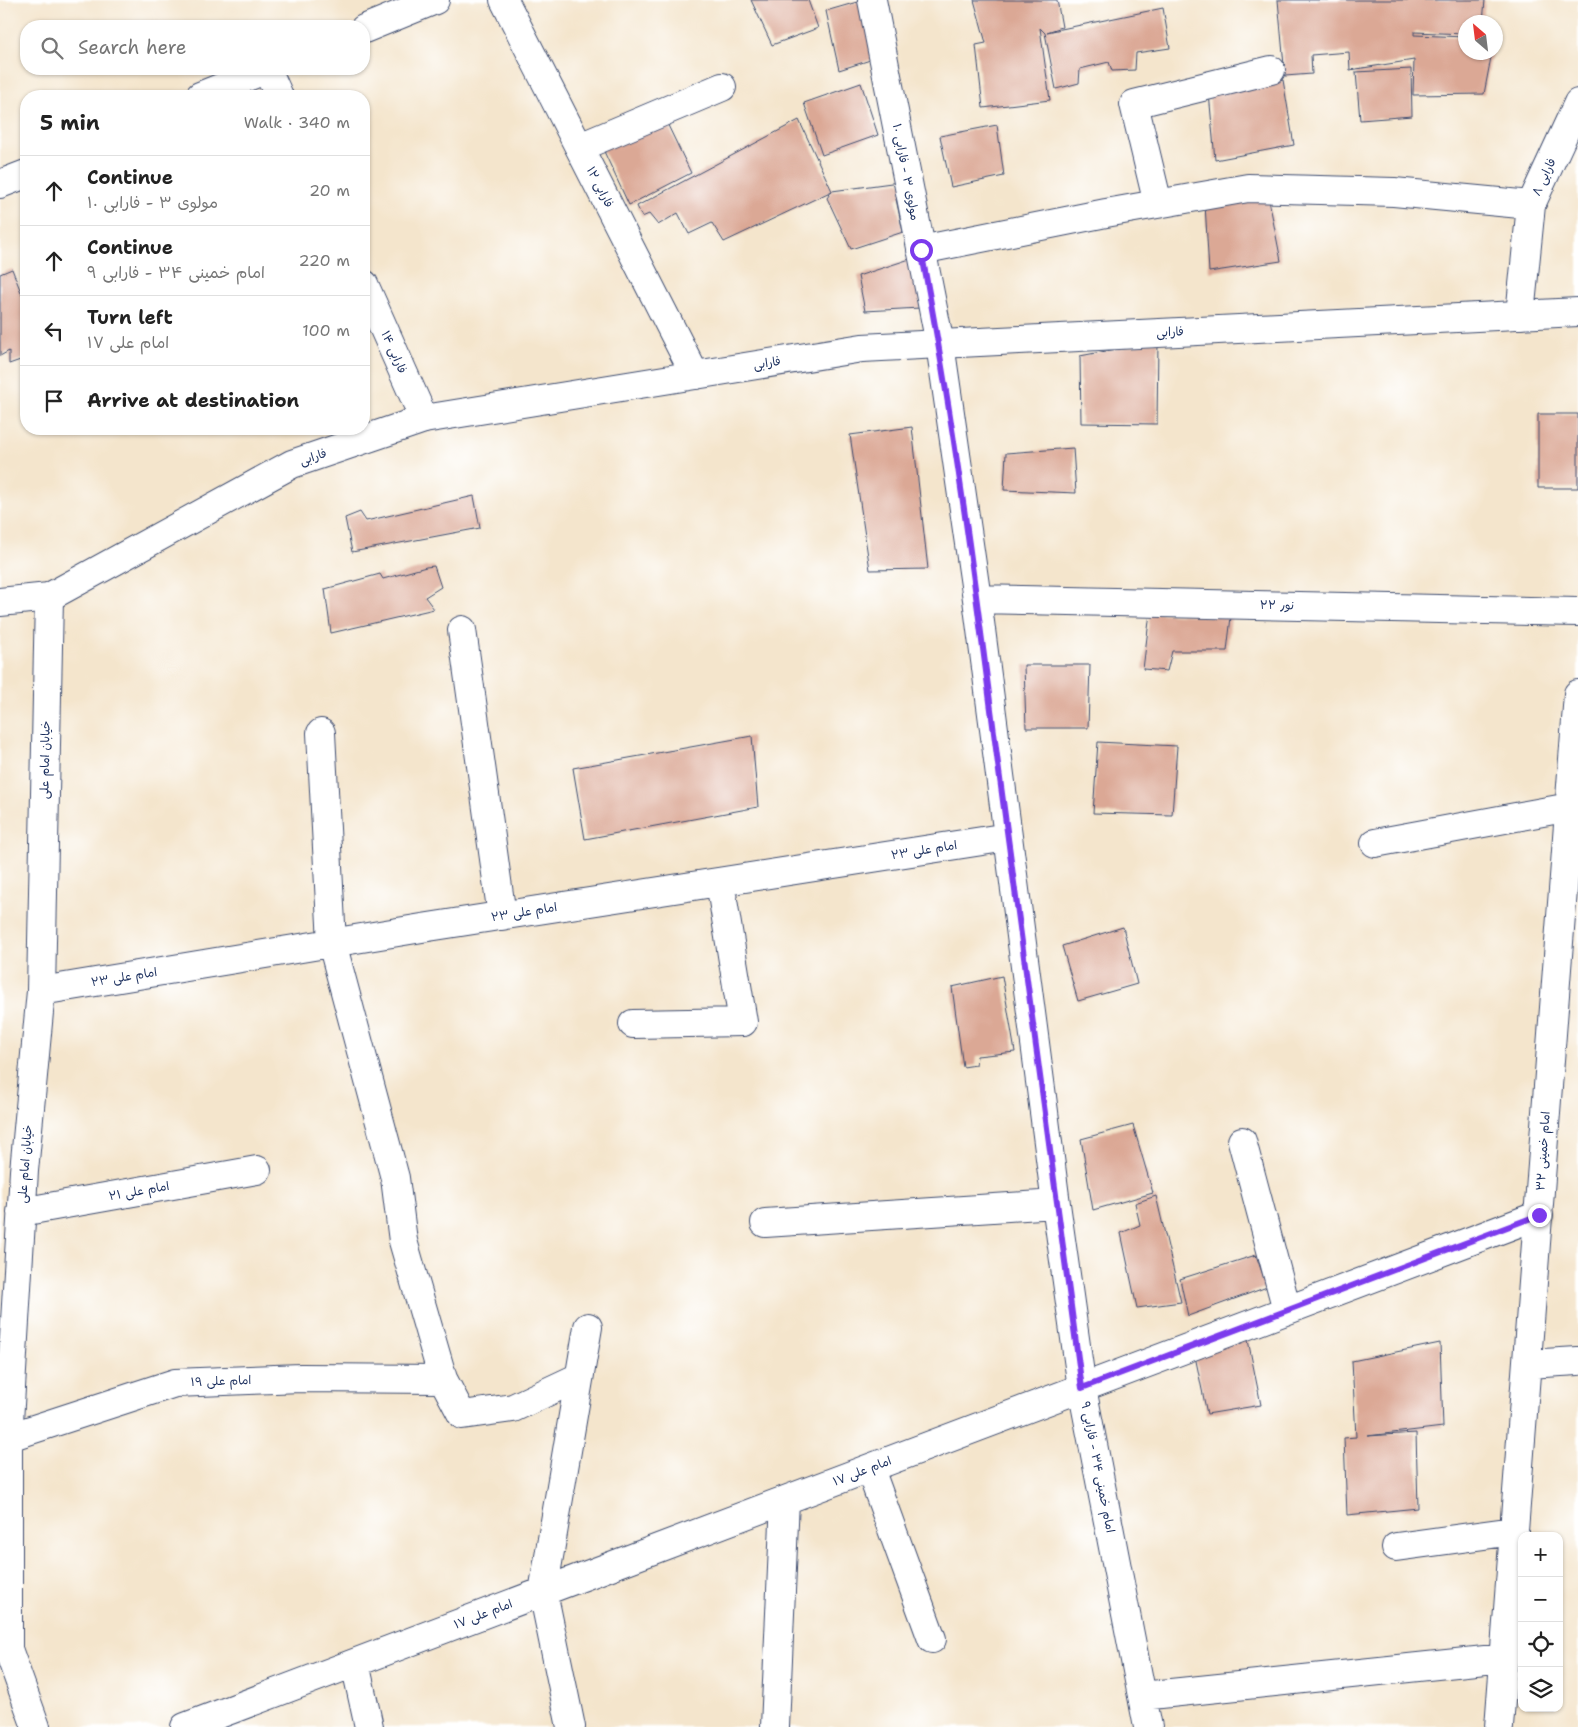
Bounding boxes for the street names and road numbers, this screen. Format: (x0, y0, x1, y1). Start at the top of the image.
street label: مولوی ۳ - فارابی ۱۰ (889, 122, 923, 222)
street label: فارابی ۸ (1528, 155, 1560, 199)
street label: فارابی ۱۲ (583, 164, 617, 210)
street label: فارابی (1156, 323, 1184, 341)
street label: فارابی ۱۴ (378, 328, 410, 376)
street label: فارابی (752, 353, 782, 373)
street label: فارابی (297, 445, 329, 469)
street label: نور ۲۲ (1260, 597, 1294, 613)
street label: خیابان امام علی (36, 721, 55, 799)
street label: امام علی ۲۳ (890, 837, 958, 864)
street label: امام علی ۲۳ (490, 899, 558, 926)
street label: امام علی ۲۳ (90, 964, 158, 991)
street label: امام خمینی ۳۲ (1532, 1111, 1555, 1191)
street label: خیابان امام علی (14, 1124, 37, 1204)
street label: امام علی ۲۱ (107, 1178, 171, 1205)
street label: امام علی ۱۹ (190, 1372, 252, 1391)
street label: امام خمینی ۳۴ - فارابی ۹ (1076, 1400, 1119, 1534)
street label: امام علی ۱۷ (830, 1452, 894, 1490)
street label: امام علی ۱۷ (451, 1595, 515, 1633)

